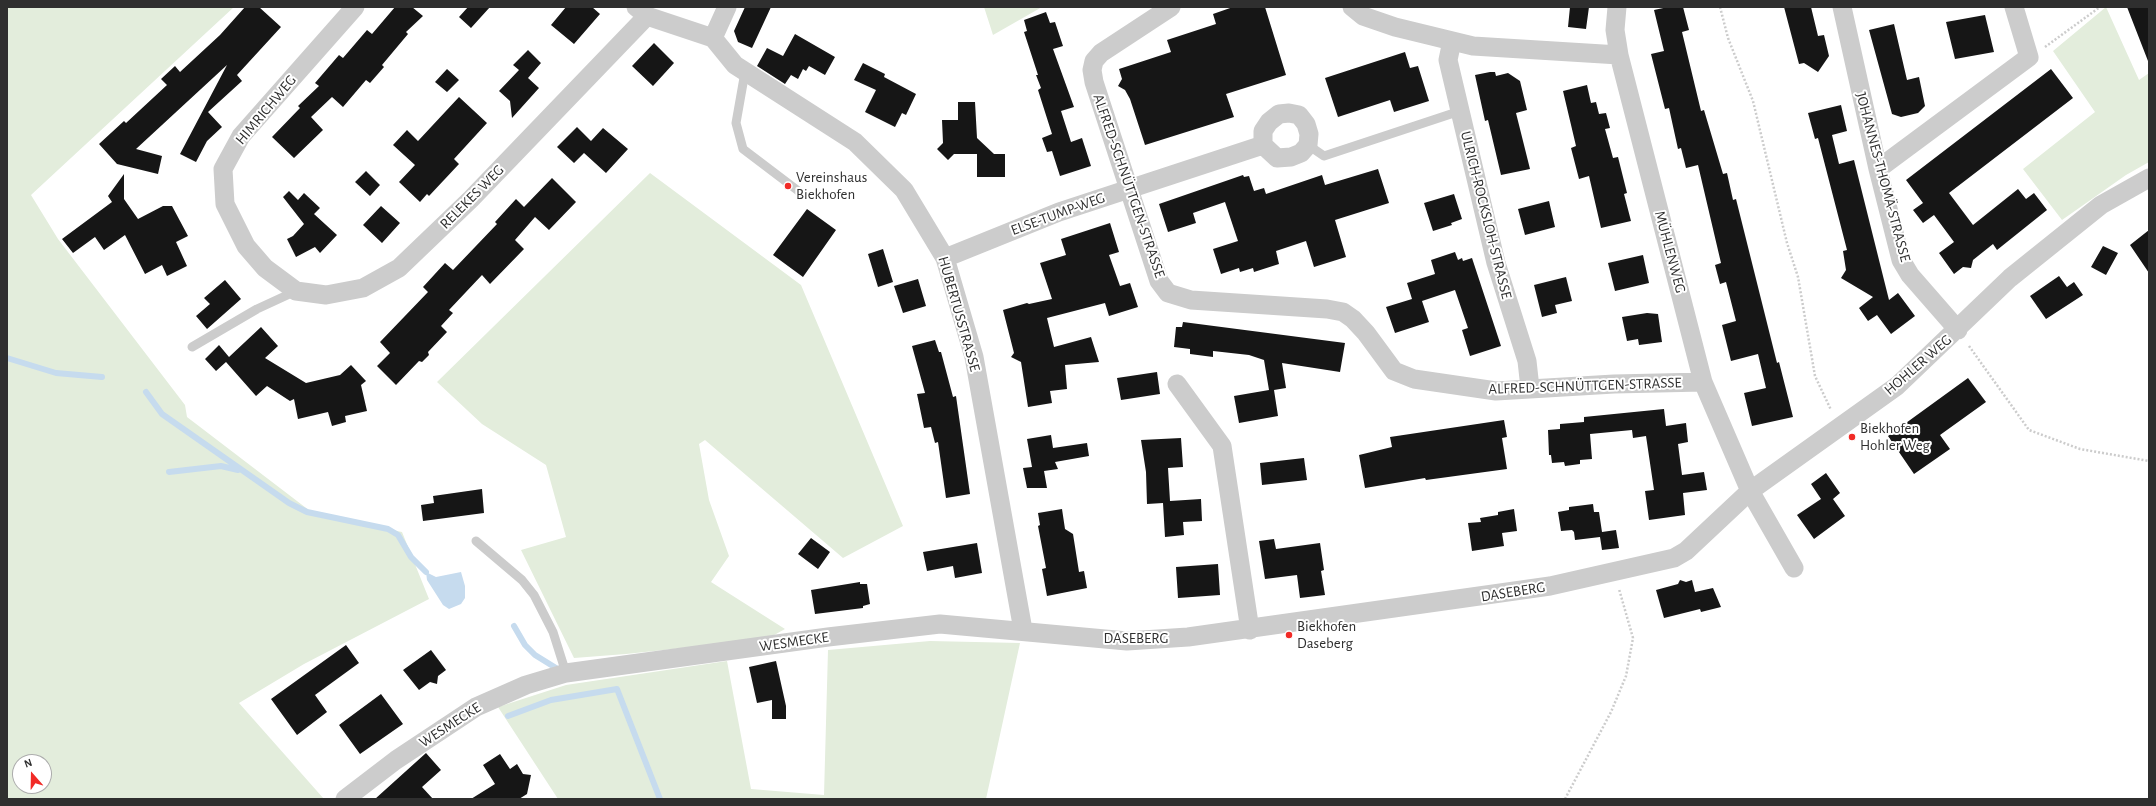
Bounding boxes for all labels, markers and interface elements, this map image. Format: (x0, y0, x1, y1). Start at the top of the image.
street label: HIMRICHWEG (232, 72, 300, 148)
street label: JOHANNES-THOMÄ-STRASSE (1852, 90, 1914, 264)
street label: ALFRED-SCHNÜTTGEN-STRASSE (1089, 92, 1169, 280)
street label: ULRICH-ROCKSLOH-STRASSE (1456, 129, 1516, 301)
street label: RELEKES WEG (436, 161, 508, 233)
place label: Vereinshaus Biekhofen (796, 168, 867, 203)
marker: Vereinshaus Biekhofen (783, 181, 793, 191)
street label: ELSE-TUMP-WEG (1008, 189, 1108, 239)
street label: MÜHLENWEG (1650, 209, 1690, 295)
street label: HUBERTUSSTRASSE (934, 254, 984, 374)
street label: HOHLER WEG (1881, 331, 1955, 399)
street label: ALFRED-SCHNÜTTGEN-STRASSE (1488, 374, 1682, 398)
place label: Biekhofen Hohler Weg (1860, 419, 1930, 454)
marker: Biekhofen Hohler Weg (1847, 432, 1857, 442)
street label: DASEBERG (1480, 578, 1546, 606)
place label: Biekhofen Daseberg (1297, 617, 1356, 652)
street label: WESMECKE (758, 628, 830, 656)
street label: DASEBERG (1104, 629, 1168, 647)
marker: Biekhofen Daseberg (1284, 630, 1294, 640)
street label: WESMECKE (416, 698, 484, 752)
north arrow (12, 754, 52, 794)
text: N (23, 757, 34, 770)

